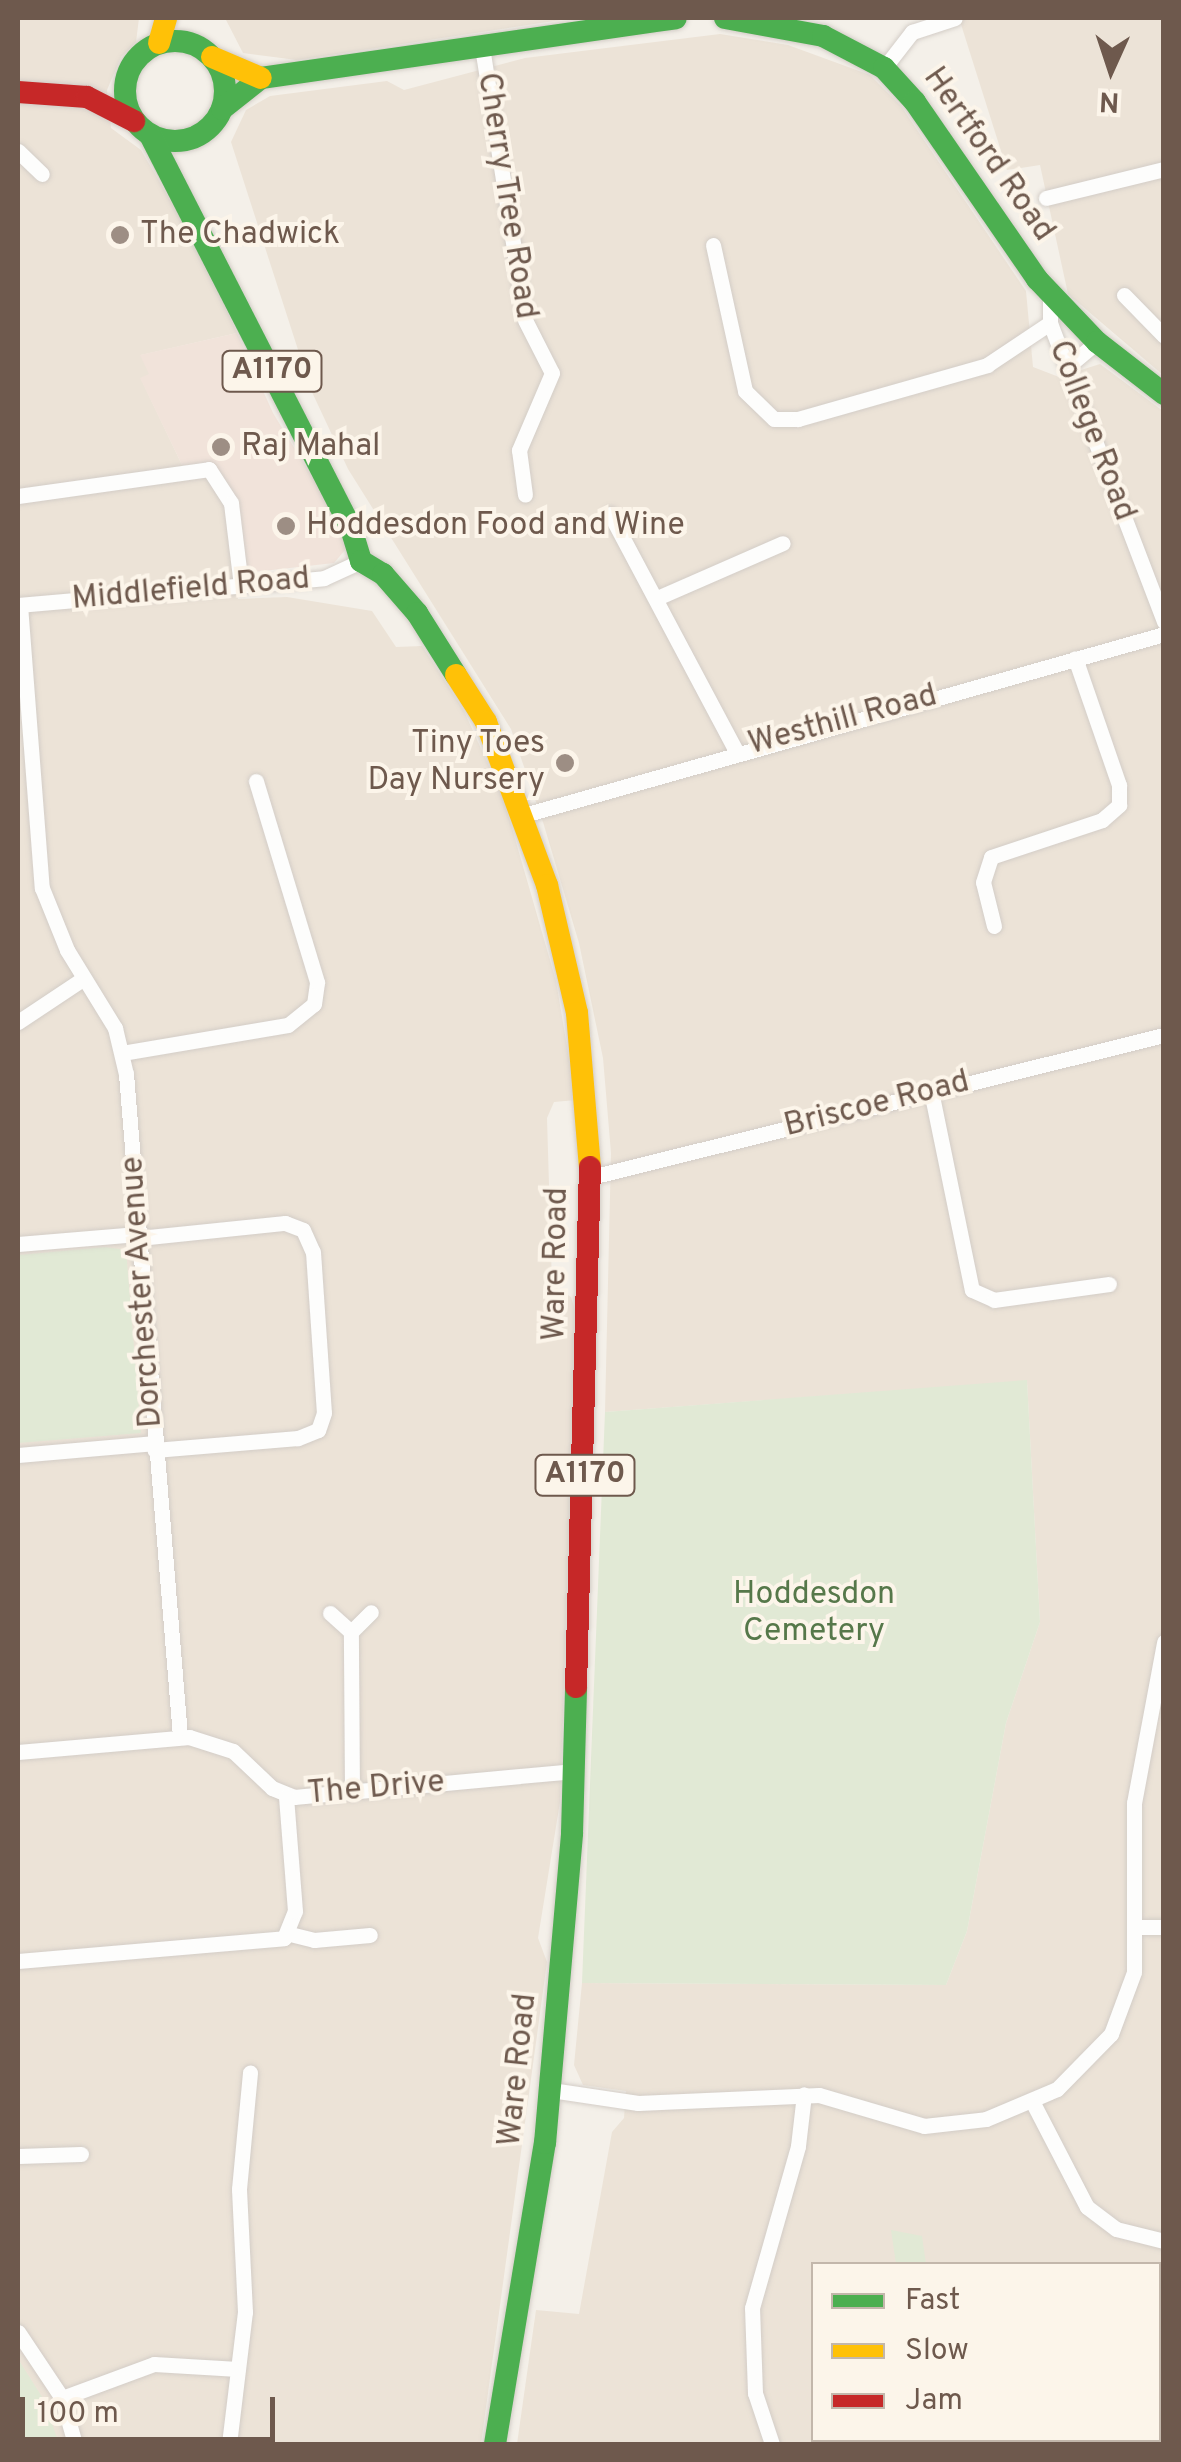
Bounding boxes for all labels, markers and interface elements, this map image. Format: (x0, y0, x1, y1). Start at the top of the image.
north arrow (1061, 20, 1161, 120)
street label: Hertford Road (914, 61, 1062, 249)
street label: Cherry Tree Road (467, 69, 545, 323)
text: N (1098, 81, 1120, 118)
place label: The Chadwick (140, 216, 340, 254)
marker: The Chadwick (109, 224, 131, 246)
street label: College Road (1039, 335, 1143, 527)
road number: A1170 (220, 346, 324, 396)
place label: Raj Mahal (241, 428, 380, 466)
marker: Raj Mahal (210, 436, 232, 458)
place label: Hoddesdon Food and Wine (306, 507, 685, 545)
marker: Hoddesdon Food and Wine (275, 515, 297, 537)
street label: Middlefield Road (70, 560, 312, 620)
street label: Westhill Road (744, 677, 942, 765)
place label: Tiny Toes Day Nursery (368, 726, 545, 801)
marker: Tiny Toes Day Nursery (554, 752, 576, 774)
street label: Briscoe Road (780, 1063, 974, 1147)
street label: Dorchester Avenue (114, 1154, 172, 1430)
street label: Ware Road (536, 1187, 578, 1341)
road number: A1170 (532, 1450, 638, 1500)
park label: Hoddesdon Cemetery (733, 1577, 895, 1652)
street label: The Drive (306, 1764, 446, 1814)
street label: Ware Road (492, 1992, 546, 2148)
legend (811, 2262, 1161, 2442)
text: Fast (905, 2283, 960, 2320)
text: Slow (905, 2333, 969, 2370)
scale bar (25, 2377, 280, 2439)
text: Jam (905, 2383, 963, 2420)
text: 100 m (37, 2396, 119, 2433)

